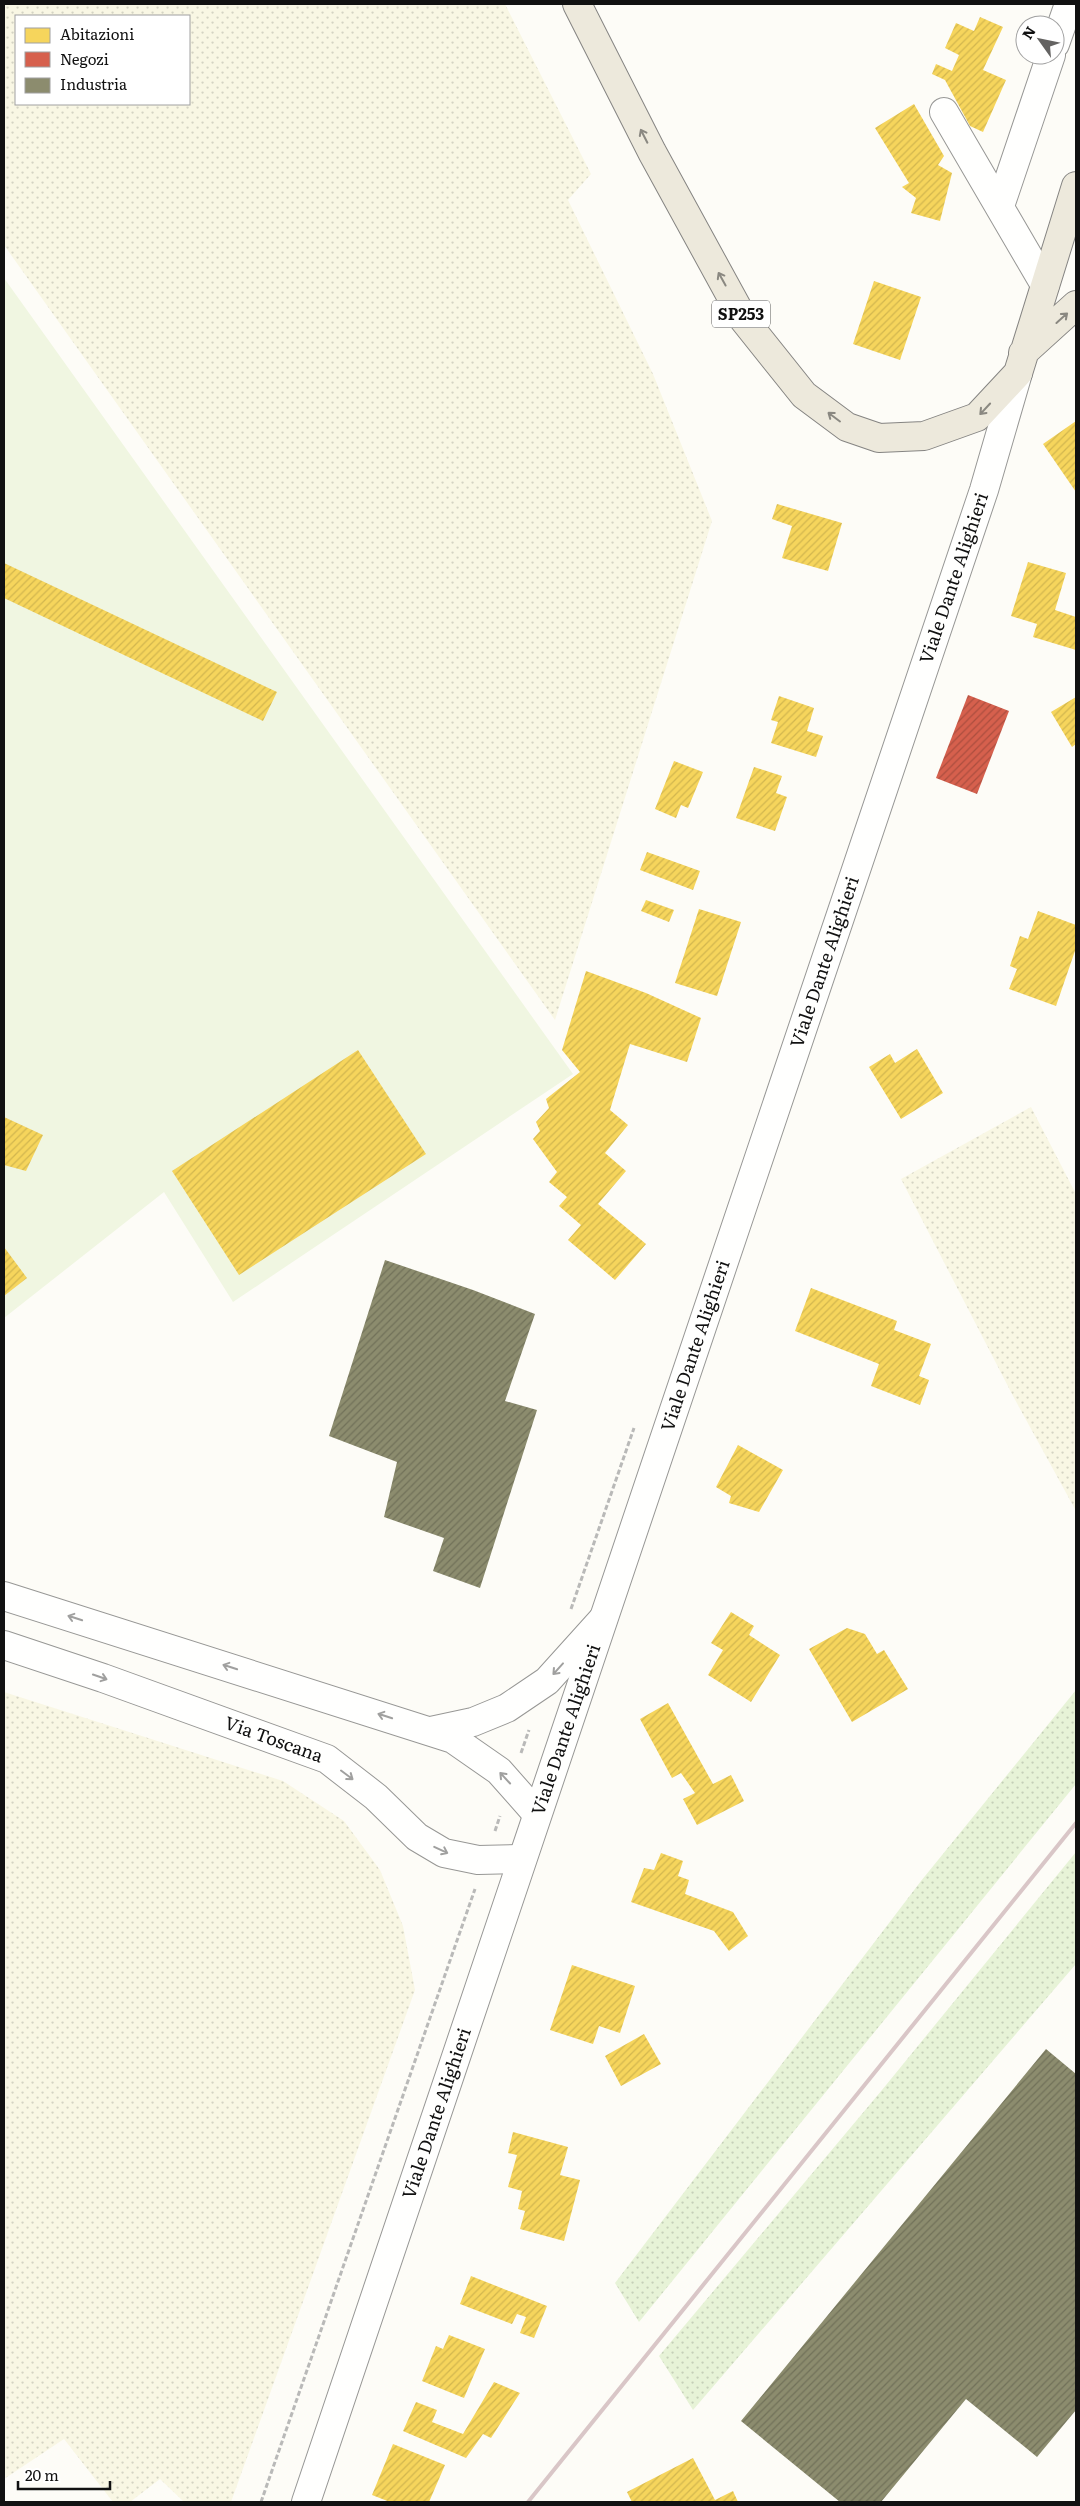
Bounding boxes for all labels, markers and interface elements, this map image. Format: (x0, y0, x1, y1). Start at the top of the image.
legend (15, 15, 190, 105)
north arrow (1015, 15, 1065, 65)
text: Abitazioni (60, 22, 134, 45)
text: N (1017, 22, 1040, 43)
text: Negozi (60, 47, 109, 70)
text: Industria (60, 72, 128, 95)
one-way arrow (639, 129, 649, 144)
one-way arrow (717, 272, 726, 287)
road number: SP253 (712, 300, 770, 328)
one-way arrow (1056, 312, 1069, 324)
one-way arrow (979, 402, 991, 415)
one-way arrow (828, 412, 841, 423)
street label: Viale Dante Alighieri (911, 489, 994, 667)
street label: Viale Dante Alighieri (782, 872, 865, 1051)
street label: Viale Dante Alighieri (653, 1256, 736, 1435)
one-way arrow (68, 1613, 84, 1623)
street label: Viale Dante Alighieri (523, 1640, 606, 1818)
one-way arrow (222, 1662, 238, 1672)
one-way arrow (552, 1663, 564, 1676)
one-way arrow (92, 1673, 107, 1682)
street label: Via Toscana (221, 1708, 328, 1769)
one-way arrow (377, 1711, 393, 1721)
one-way arrow (340, 1770, 354, 1780)
one-way arrow (499, 1771, 511, 1784)
one-way arrow (433, 1846, 448, 1856)
street label: Viale Dante Alighieri (394, 2024, 477, 2202)
scale bar (18, 2458, 110, 2490)
text: 20 m (25, 2463, 59, 2486)

